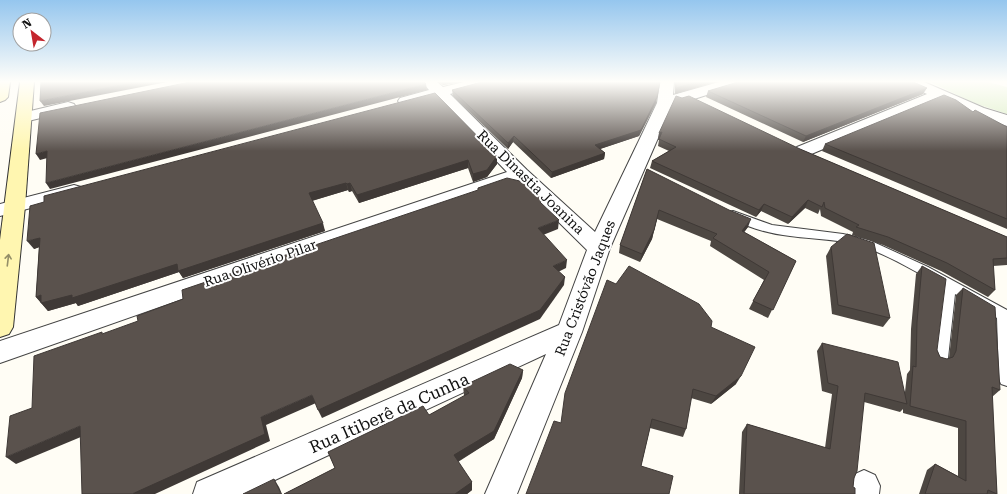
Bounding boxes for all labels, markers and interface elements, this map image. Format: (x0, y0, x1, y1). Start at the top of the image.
north arrow (12, 12, 52, 52)
text: N (20, 16, 35, 32)
street label: Rua Dinastia Joanina (474, 127, 588, 238)
street label: Rua Cristóvão Jaques (552, 218, 618, 358)
street label: Rua Olivério Pilar (201, 236, 319, 290)
one-way arrow (4, 254, 12, 267)
street label: Rua Itiberê da Cunha (306, 369, 472, 457)

